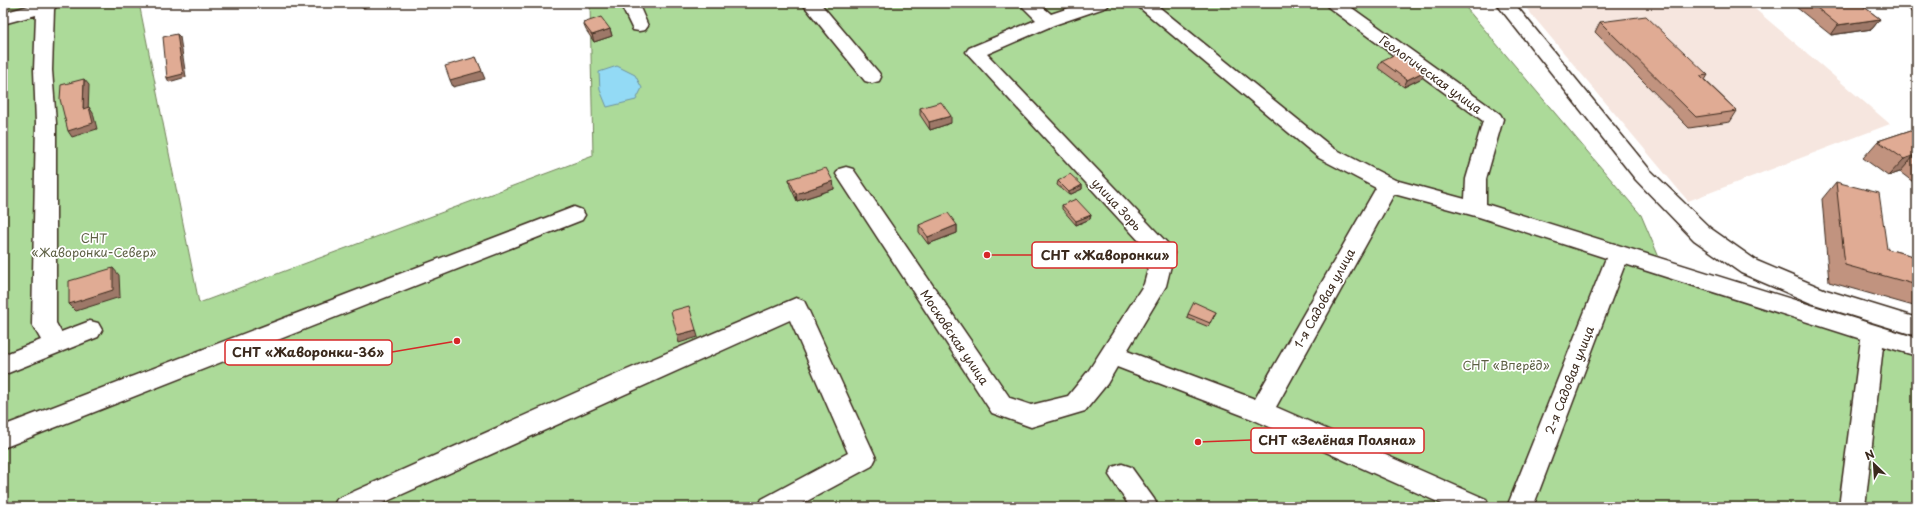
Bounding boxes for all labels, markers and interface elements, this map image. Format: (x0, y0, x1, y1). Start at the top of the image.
street label: Геологическая улица (1376, 31, 1486, 118)
street label: улица Зорь (1088, 174, 1146, 234)
park label: СНТ «Жаворонки-Север» (32, 229, 157, 261)
callout: СНТ «Жаворонки» (1032, 242, 1177, 268)
street label: 1-я Садовая улица (1289, 244, 1359, 351)
text: СНТ «Жаворонки» (1041, 245, 1169, 264)
street label: Московская улица (916, 286, 994, 389)
street label: 2-я Садовая улица (1540, 323, 1598, 437)
callout: СНТ «Жаворонки-36» (225, 340, 392, 365)
text: СНТ «Жаворонки-36» (232, 342, 384, 361)
park label: СНТ «Вперёд» (1462, 356, 1550, 374)
callout: СНТ «Зелёная Поляна» (1251, 428, 1424, 453)
text: СНТ «Зелёная Поляна» (1258, 430, 1416, 449)
north arrow (1854, 444, 1894, 484)
text: N (1862, 445, 1877, 464)

